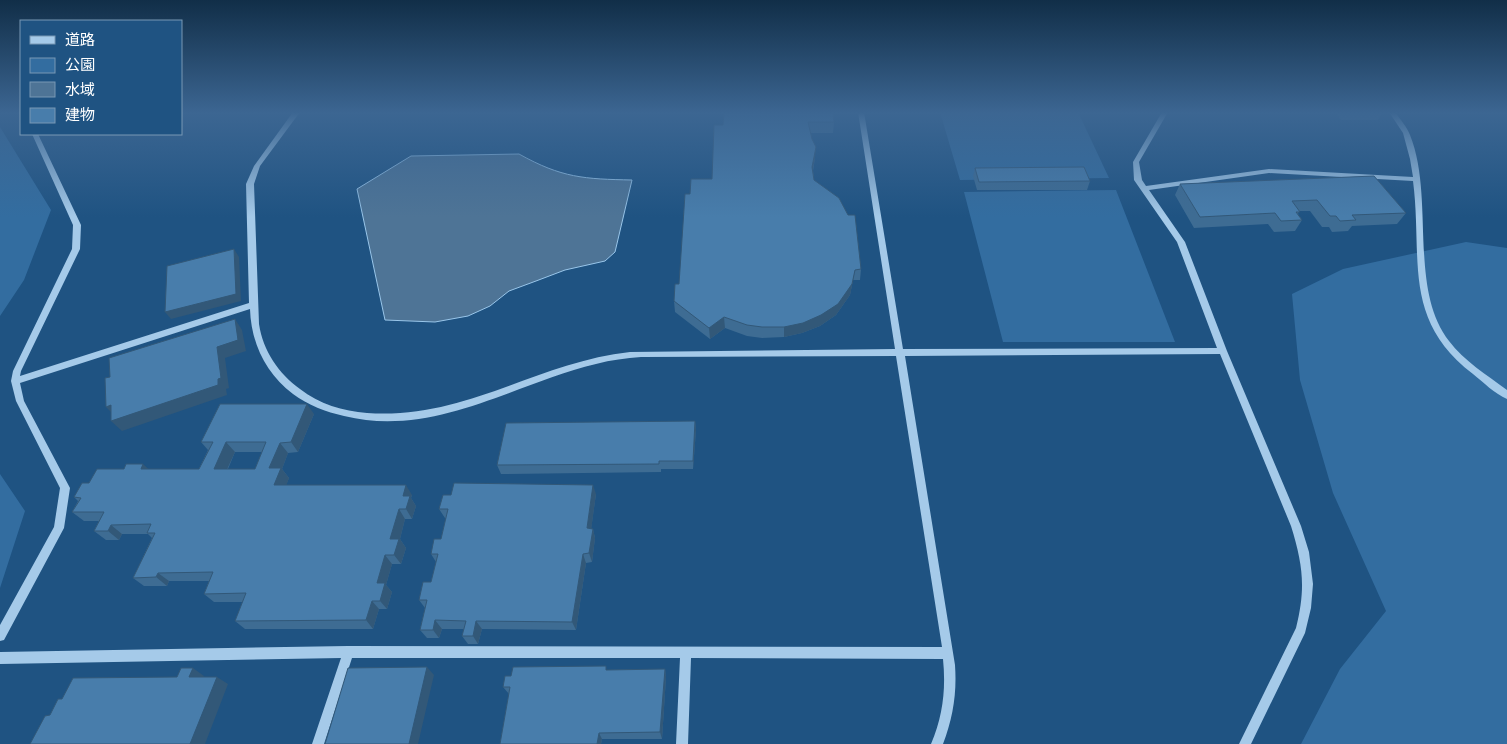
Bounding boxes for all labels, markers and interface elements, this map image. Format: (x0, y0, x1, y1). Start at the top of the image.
legend (20, 20, 182, 135)
text: 道路 (65, 31, 95, 49)
text: 公園 (65, 56, 95, 74)
text: 水域 (65, 81, 95, 99)
text: 建物 (65, 106, 95, 124)

